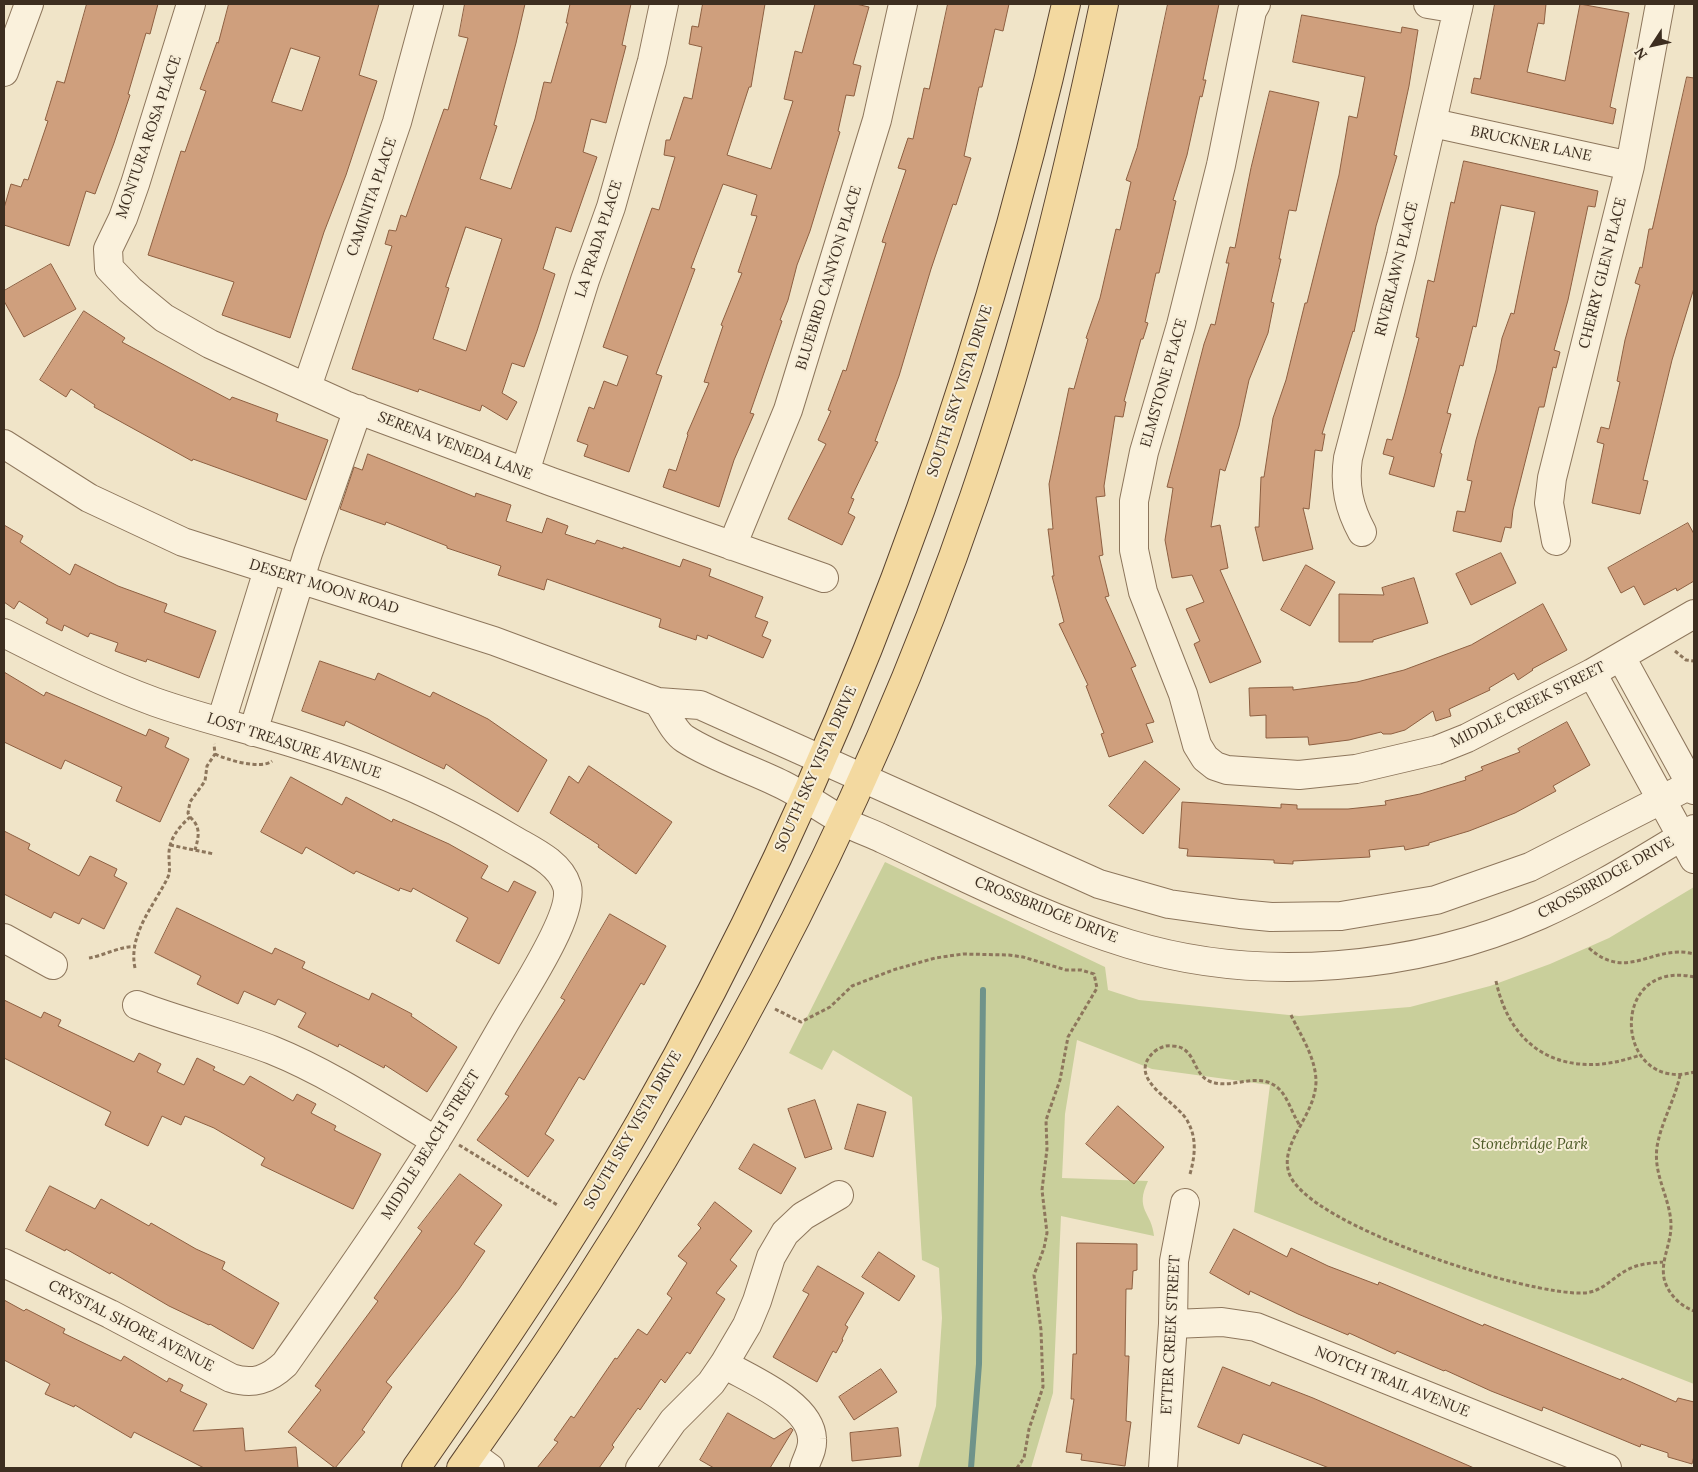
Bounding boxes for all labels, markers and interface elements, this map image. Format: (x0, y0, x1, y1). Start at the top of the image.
north arrow (1628, 20, 1678, 70)
text: N (1630, 44, 1651, 63)
street label: MONTURA ROSA PLACE (113, 53, 185, 221)
street label: BRUCKNER LANE (1469, 122, 1593, 166)
street label: CAMINITA PLACE (343, 135, 401, 259)
street label: LA PRADA PLACE (572, 178, 626, 300)
street label: BLUEBIRD CANYON PLACE (792, 184, 866, 372)
street label: CHERRY GLEN PLACE (1575, 195, 1631, 351)
street label: RIVERLAWN PLACE (1372, 200, 1422, 338)
street label: SOUTH SKY VISTA DRIVE (924, 303, 996, 479)
street label: ELMSTONE PLACE (1137, 316, 1191, 450)
street label: SERENA VENEDA LANE (375, 408, 535, 484)
street label: DESERT MOON ROAD (247, 556, 401, 618)
street label: MIDDLE CREEK STREET (1448, 658, 1608, 752)
street label: SOUTH SKY VISTA DRIVE (771, 683, 861, 855)
street label: LOST TREASURE AVENUE (204, 709, 384, 783)
street label: CROSSBRIDGE DRIVE (1535, 833, 1677, 923)
street label: CROSSBRIDGE DRIVE (972, 873, 1120, 947)
street label: SOUTH SKY VISTA DRIVE (580, 1048, 686, 1212)
street label: MIDDLE BEACH STREET (378, 1067, 484, 1223)
park label: Stonebridge Park (1472, 1136, 1588, 1154)
street label: ETTER CREEK STREET (1158, 1255, 1184, 1415)
street label: CRYSTAL SHORE AVENUE (45, 1276, 217, 1376)
street label: NOTCH TRAIL AVENUE (1312, 1343, 1472, 1421)

